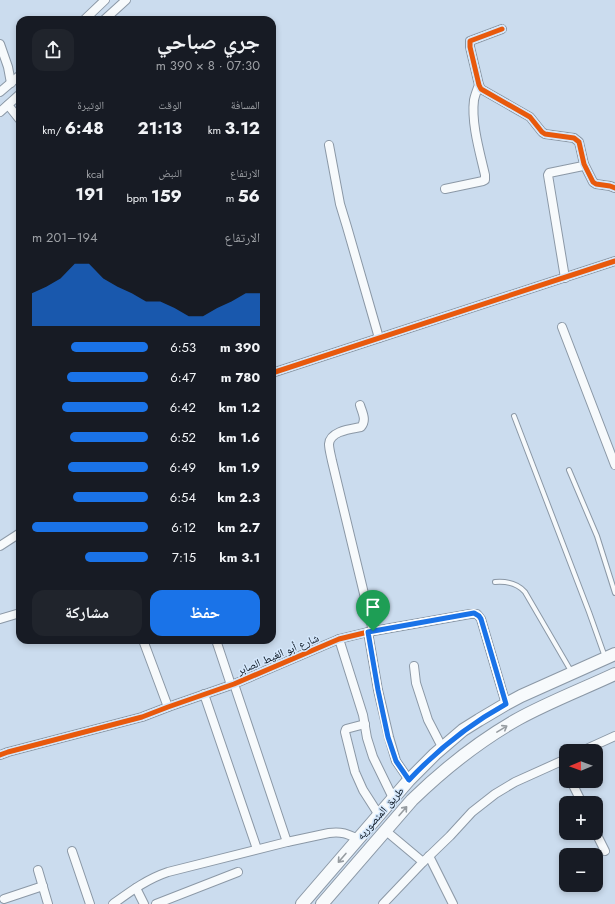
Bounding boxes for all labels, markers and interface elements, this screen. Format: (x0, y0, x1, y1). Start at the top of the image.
text: جري صباحي (157, 25, 260, 57)
button: share (32, 29, 74, 71)
text: 07:30 · 8 × 390 m (156, 56, 260, 75)
text: الوتيرة (77, 97, 104, 113)
text: الوقت (158, 97, 182, 113)
text: المسافة (231, 97, 260, 113)
text: 6:48 (65, 116, 104, 140)
text: 21:13 (138, 116, 182, 140)
text: 3.12 (224, 116, 260, 140)
text: /km (42, 122, 65, 138)
text: km (208, 122, 224, 138)
text: النبض (159, 165, 182, 181)
text: الارتفاع (230, 165, 260, 181)
text: kcal (86, 166, 104, 182)
text: 191 (75, 182, 104, 206)
text: 159 (151, 184, 182, 208)
text: 56 (238, 184, 260, 208)
text: bpm (127, 190, 151, 206)
text: m (226, 190, 238, 206)
text: 194–201 m (32, 228, 98, 247)
text: الارتفاع (225, 228, 260, 247)
text: 6:53 (170, 338, 196, 357)
text: 390 m (220, 338, 260, 357)
text: 6:47 (170, 368, 196, 387)
text: 780 m (221, 368, 260, 387)
text: 6:42 (170, 398, 196, 417)
text: 1.2 km (219, 398, 260, 417)
text: 6:52 (170, 428, 196, 447)
text: 1.6 km (218, 428, 260, 447)
text: 6:49 (170, 458, 196, 477)
text: 1.9 km (218, 458, 260, 477)
text: 6:54 (170, 488, 196, 507)
text: 2.3 km (217, 488, 260, 507)
text: 6:12 (171, 518, 196, 537)
text: 2.7 km (217, 518, 260, 537)
text: 7:15 (172, 548, 196, 567)
text: 3.1 km (219, 548, 260, 567)
button: مشاركة (32, 590, 142, 636)
button: حفظ (150, 590, 260, 636)
pin (356, 590, 390, 631)
icon: arrive (362, 596, 384, 618)
street label: شارع أبو الغيط الصابر (234, 630, 321, 679)
one-way arrow (497, 724, 508, 733)
north arrow (559, 744, 603, 788)
map controls (559, 744, 603, 892)
street label: طريق المنصوريه (353, 783, 407, 843)
button: + (559, 796, 603, 840)
one-way arrow (398, 806, 407, 816)
button: − (559, 848, 603, 892)
one-way arrow (337, 853, 346, 863)

